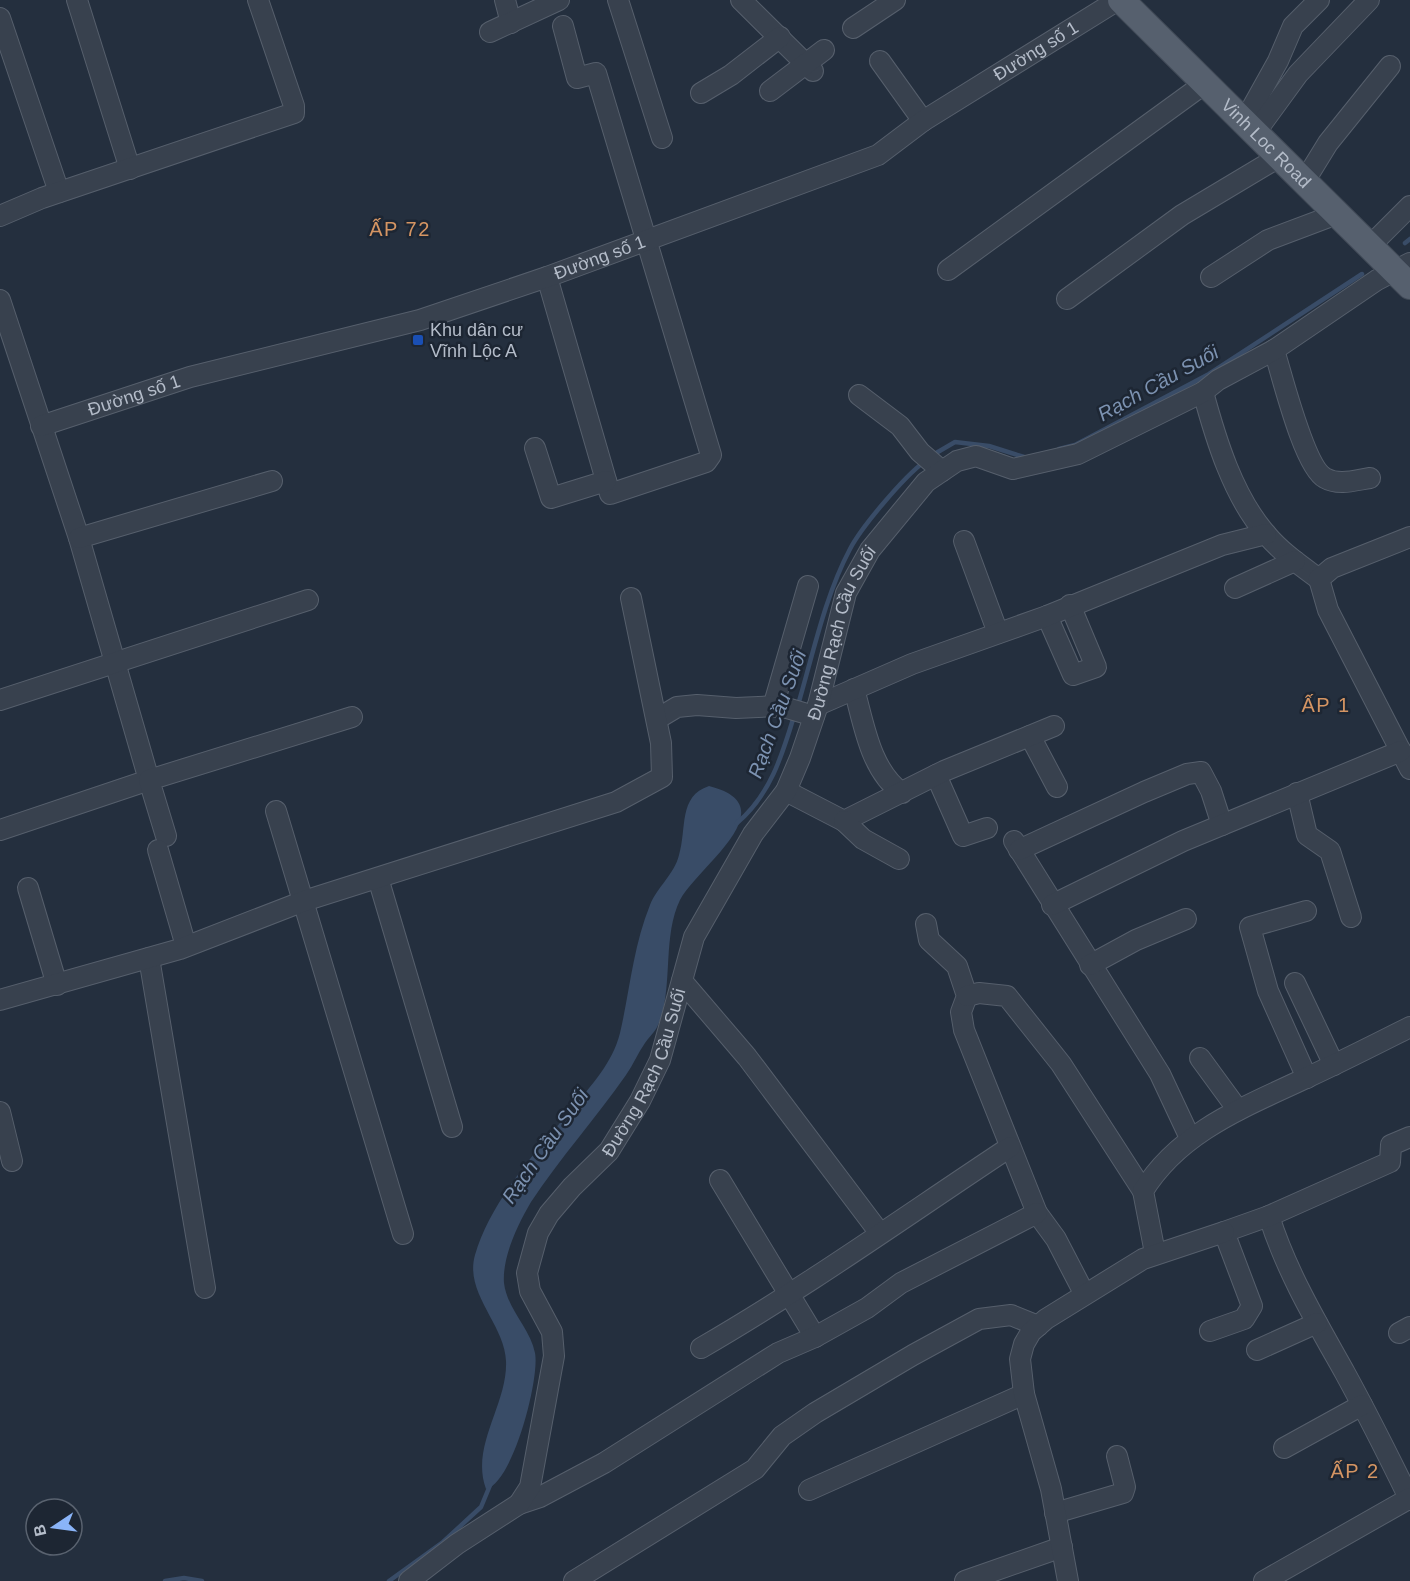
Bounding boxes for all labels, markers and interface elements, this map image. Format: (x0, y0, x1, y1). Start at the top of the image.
street label: Đường số 1 (990, 17, 1082, 85)
street label: Vinh Loc Road (1217, 95, 1315, 192)
district label: ẤP 72 (369, 218, 431, 240)
street label: Đường số 1 (551, 232, 648, 284)
place label: Khu dân cư Vĩnh Lộc A (430, 320, 523, 361)
marker: Khu dân cư Vĩnh Lộc A (411, 333, 425, 347)
water label: Rạch Cầu Suối (1094, 341, 1223, 425)
street label: Đường số 1 (85, 371, 183, 420)
street label: Đường Rạch Cầu Suối (804, 541, 880, 723)
water label: Rạch Cầu Suối (744, 647, 811, 781)
district label: ẤP 1 (1302, 694, 1351, 716)
street label: Đường Rạch Cầu Suối (598, 986, 689, 1160)
water label: Rạch Cầu Suối (497, 1084, 593, 1207)
district label: ẤP 2 (1331, 1460, 1380, 1482)
north arrow (24, 1497, 84, 1557)
text: B (30, 1523, 49, 1538)

